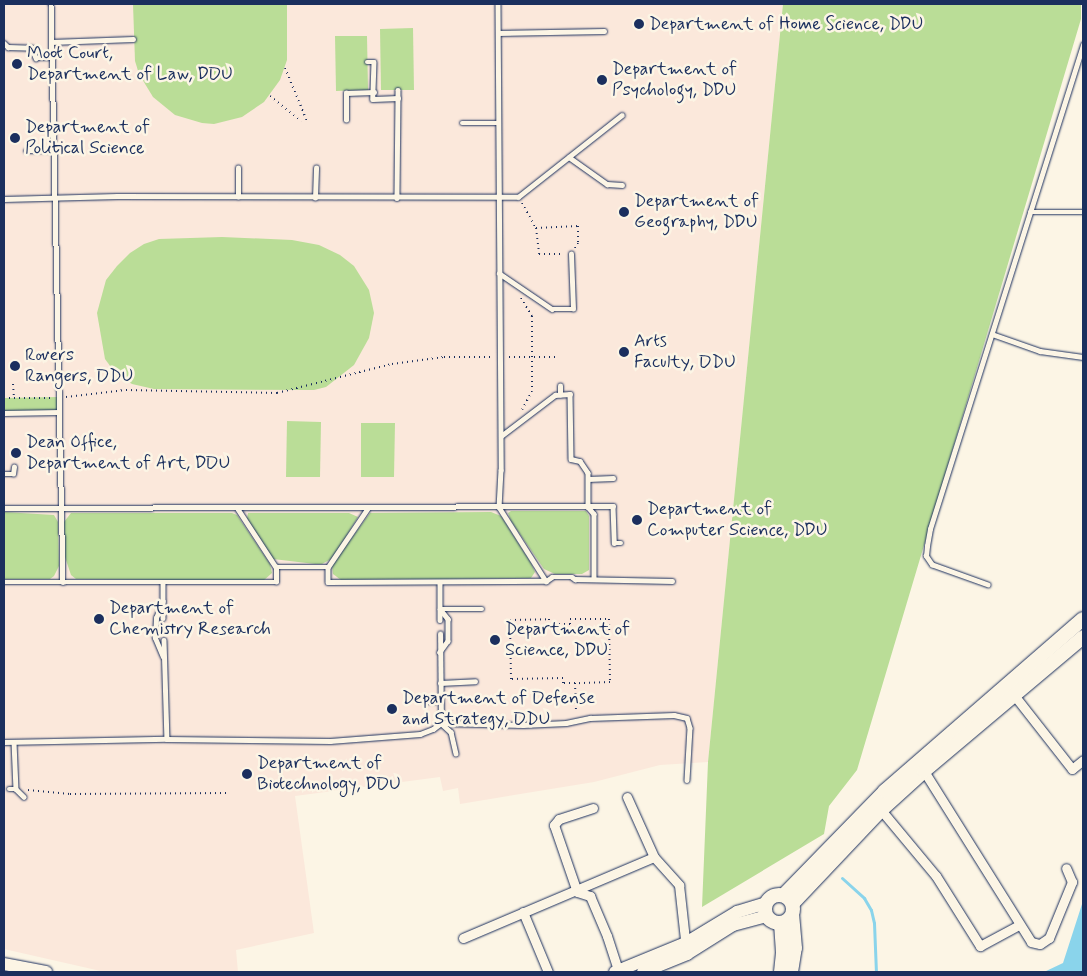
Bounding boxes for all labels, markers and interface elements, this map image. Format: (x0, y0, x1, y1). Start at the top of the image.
place label: Department of Home Science, DDU (649, 13, 932, 35)
marker: Department of Home Science, DDU (633, 18, 645, 30)
place label: Moot Court, Department of Law, DDU (27, 43, 232, 86)
marker: Moot Court, Department of Law, DDU (11, 58, 23, 70)
place label: Department of Psychology, DDU (612, 59, 737, 102)
marker: Department of Psychology, DDU (596, 74, 608, 86)
place label: Department of Political Science (25, 117, 150, 160)
marker: Department of Political Science (9, 132, 21, 144)
place label: Department of Geography, DDU (634, 191, 759, 233)
marker: Department of Geography, DDU (618, 206, 630, 218)
place label: Arts Faculty, DDU (634, 331, 733, 374)
place label: Rovers Rangers, DDU (25, 345, 131, 388)
marker: Arts Faculty, DDU (618, 346, 630, 358)
marker: Rovers Rangers, DDU (9, 360, 21, 372)
place label: Dean Office, Department of Art, DDU (26, 432, 225, 474)
marker: Dean Office, Department of Art, DDU (10, 447, 22, 459)
place label: Department of Computer Science, DDU (647, 499, 832, 542)
marker: Department of Computer Science, DDU (631, 514, 643, 526)
place label: Department of Chemistry Research (109, 598, 270, 640)
marker: Department of Chemistry Research (93, 613, 105, 625)
place label: Department of Science, DDU (505, 619, 630, 662)
marker: Department of Science, DDU (489, 634, 501, 646)
place label: Department of Defense and Strategy, DDU (402, 688, 599, 731)
marker: Department of Defense and Strategy, DDU (386, 703, 398, 715)
place label: Department of Biotechnology, DDU (257, 753, 400, 796)
marker: Department of Biotechnology, DDU (241, 768, 253, 780)

